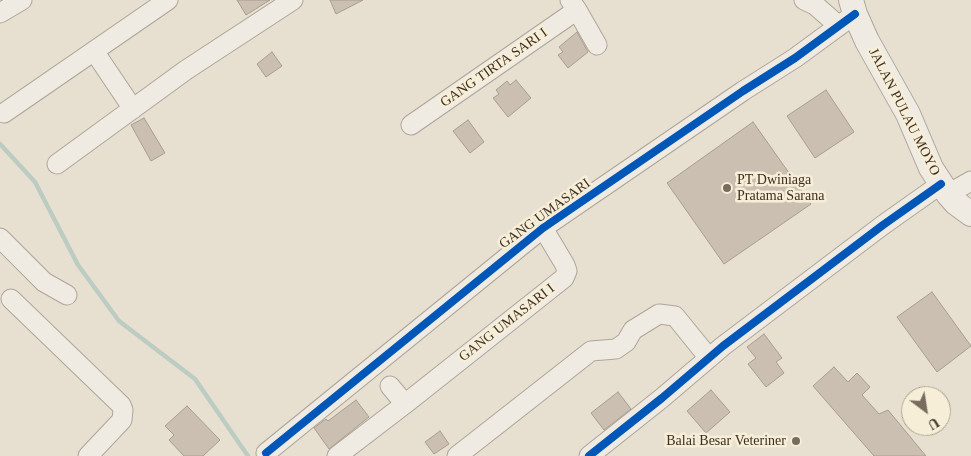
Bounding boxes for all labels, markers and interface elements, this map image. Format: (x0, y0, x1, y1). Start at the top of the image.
street label: GANG TIRTA SARI I (437, 25, 551, 111)
street label: JALAN PULAU MOYO (865, 45, 943, 179)
place label: PT Dwiniaga Pratama Sarana (737, 172, 824, 204)
street label: GANG UMASARI (496, 175, 594, 253)
marker: PT Dwiniaga Pratama Sarana (721, 182, 733, 194)
street label: GANG UMASARI I (456, 280, 558, 366)
north arrow (901, 386, 951, 436)
text: U (925, 414, 942, 432)
place label: Balai Besar Veteriner (666, 433, 786, 449)
marker: Balai Besar Veteriner (790, 435, 802, 447)

